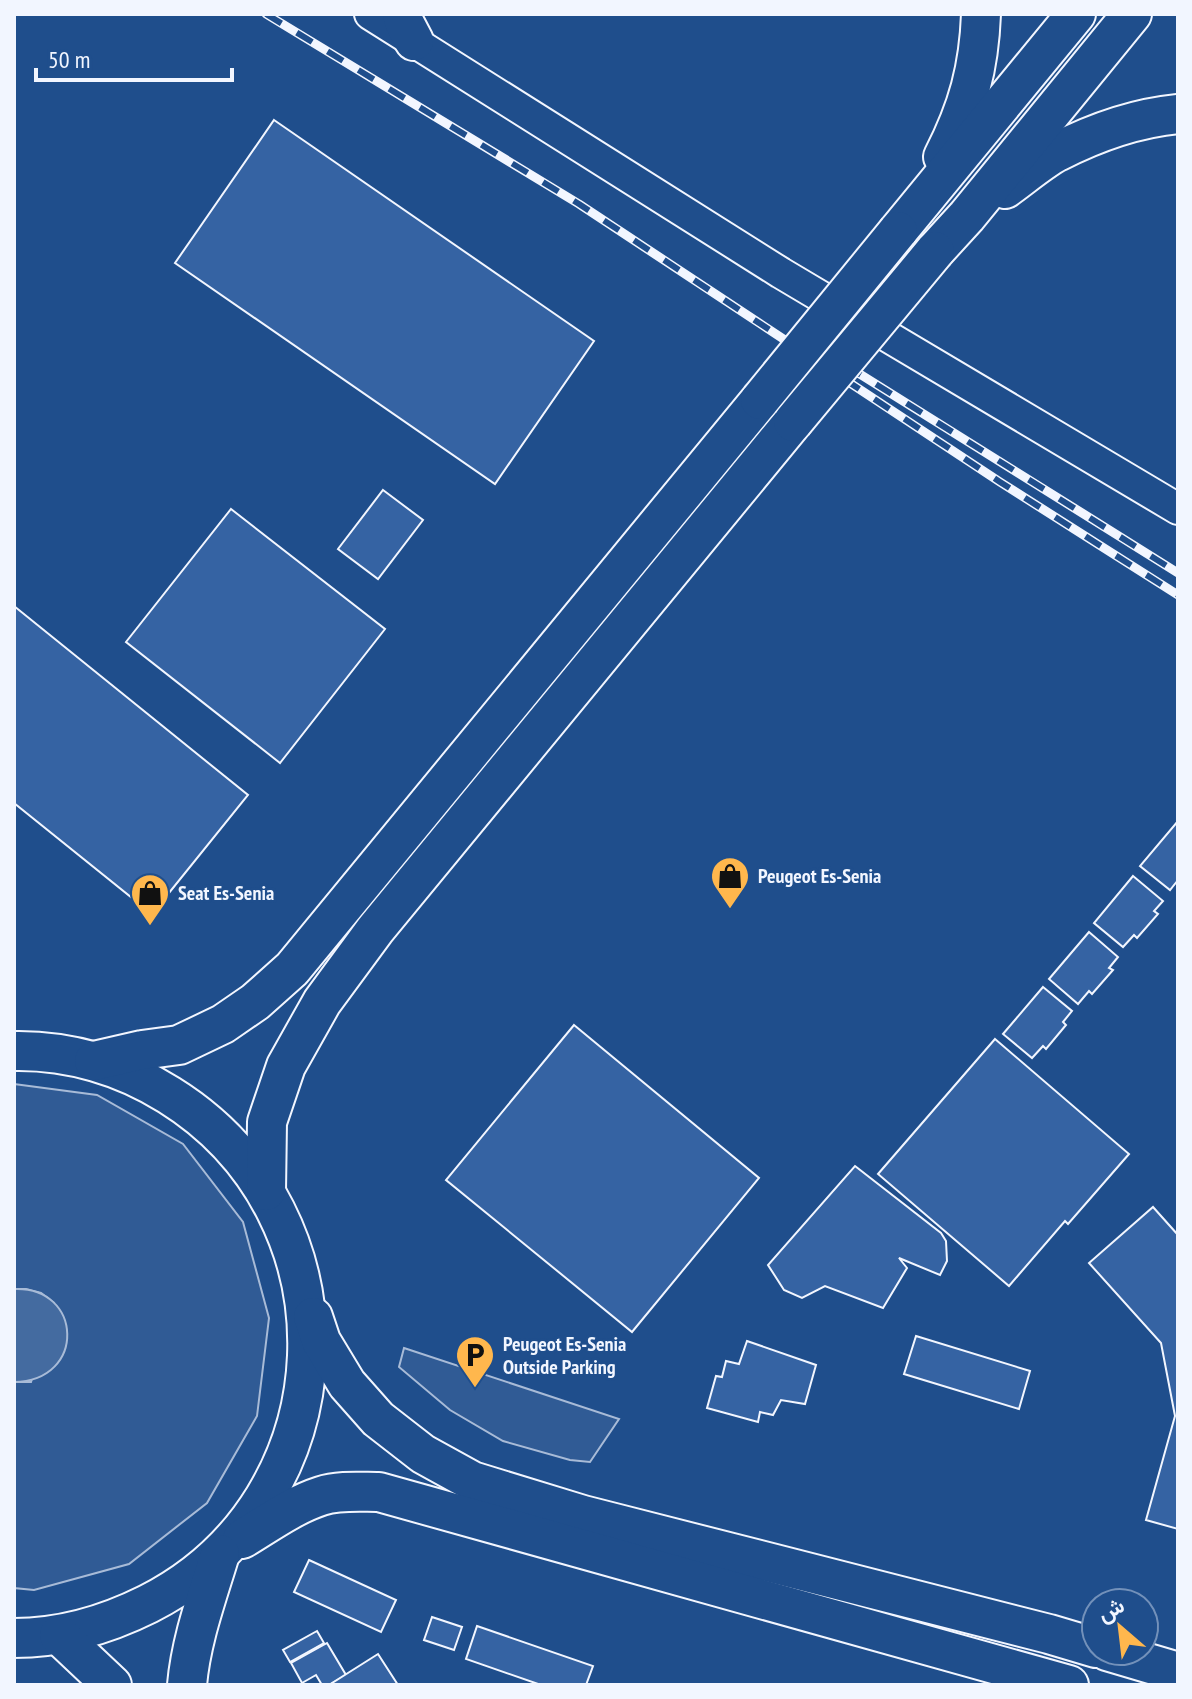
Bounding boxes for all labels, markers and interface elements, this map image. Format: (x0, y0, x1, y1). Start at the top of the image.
scale bar (36, 32, 232, 82)
text: 50 m (48, 44, 90, 75)
shop icon: Peugeot Es-Senia (709, 855, 751, 910)
place label: Peugeot Es-Senia (758, 863, 881, 889)
shop icon: Seat Es-Senia (129, 872, 171, 927)
place label: Seat Es-Senia (178, 880, 274, 906)
place label: Peugeot Es-Senia Outside Parking (503, 1331, 626, 1380)
parking icon: Peugeot Es-Senia Outside Parking (454, 1334, 496, 1389)
north arrow (1080, 1587, 1160, 1667)
text: ش (1092, 1591, 1129, 1628)

